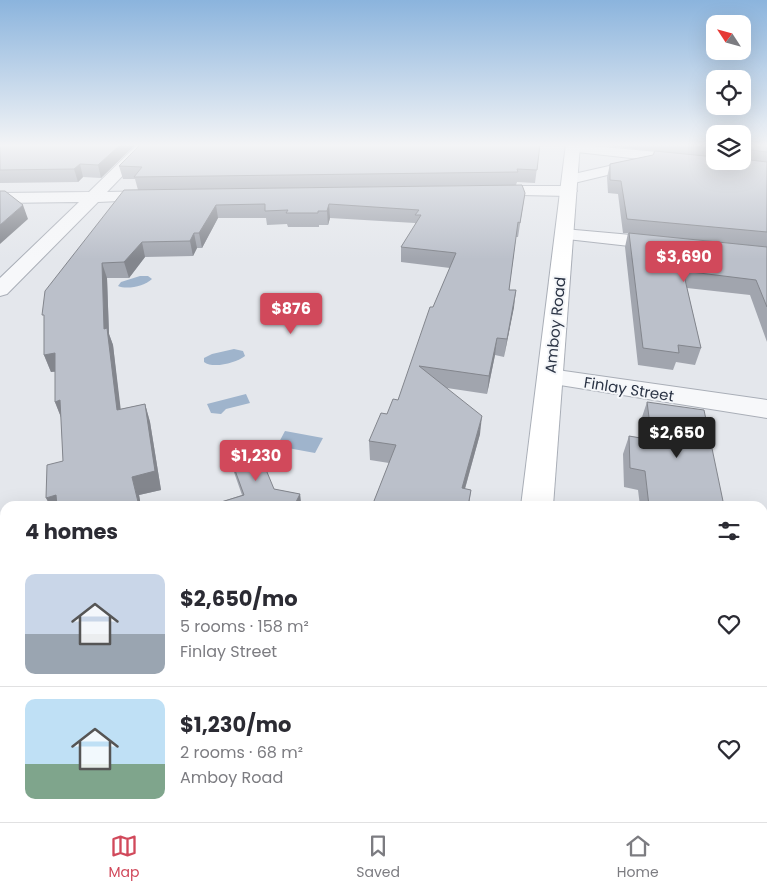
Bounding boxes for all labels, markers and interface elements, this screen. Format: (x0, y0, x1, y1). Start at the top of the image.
north arrow (706, 15, 751, 60)
map controls (706, 15, 751, 170)
button: locate (706, 70, 751, 115)
button: layers (706, 125, 751, 170)
pin: $3,690 (643, 240, 725, 283)
text: $3,690 (656, 245, 712, 268)
street label: Amboy Road (540, 276, 570, 374)
pin: $876 (261, 292, 321, 335)
text: $876 (271, 297, 311, 320)
street label: Finlay Street (582, 372, 676, 406)
pin: $2,650 (636, 416, 718, 459)
text: $2,650 (649, 421, 705, 444)
pin: $1,230 (215, 440, 297, 482)
text: $1,230 (231, 444, 281, 467)
text: 4 homes (25, 517, 118, 546)
icon: filters (715, 517, 743, 545)
text: $2,650/mo (180, 584, 298, 613)
icon: home (65, 594, 125, 654)
icon: heart (715, 610, 743, 638)
text: 5 rooms · 158 m² (180, 615, 309, 638)
text: Finlay Street (180, 640, 277, 663)
text: $1,230/mo (180, 710, 291, 739)
icon: home (65, 719, 125, 779)
icon: heart (715, 735, 743, 763)
text: 2 rooms · 68 m² (180, 741, 303, 764)
text: Amboy Road (180, 766, 283, 789)
tab: Map (108, 832, 139, 883)
tab: Saved (356, 832, 400, 883)
tab: Home (617, 832, 659, 883)

